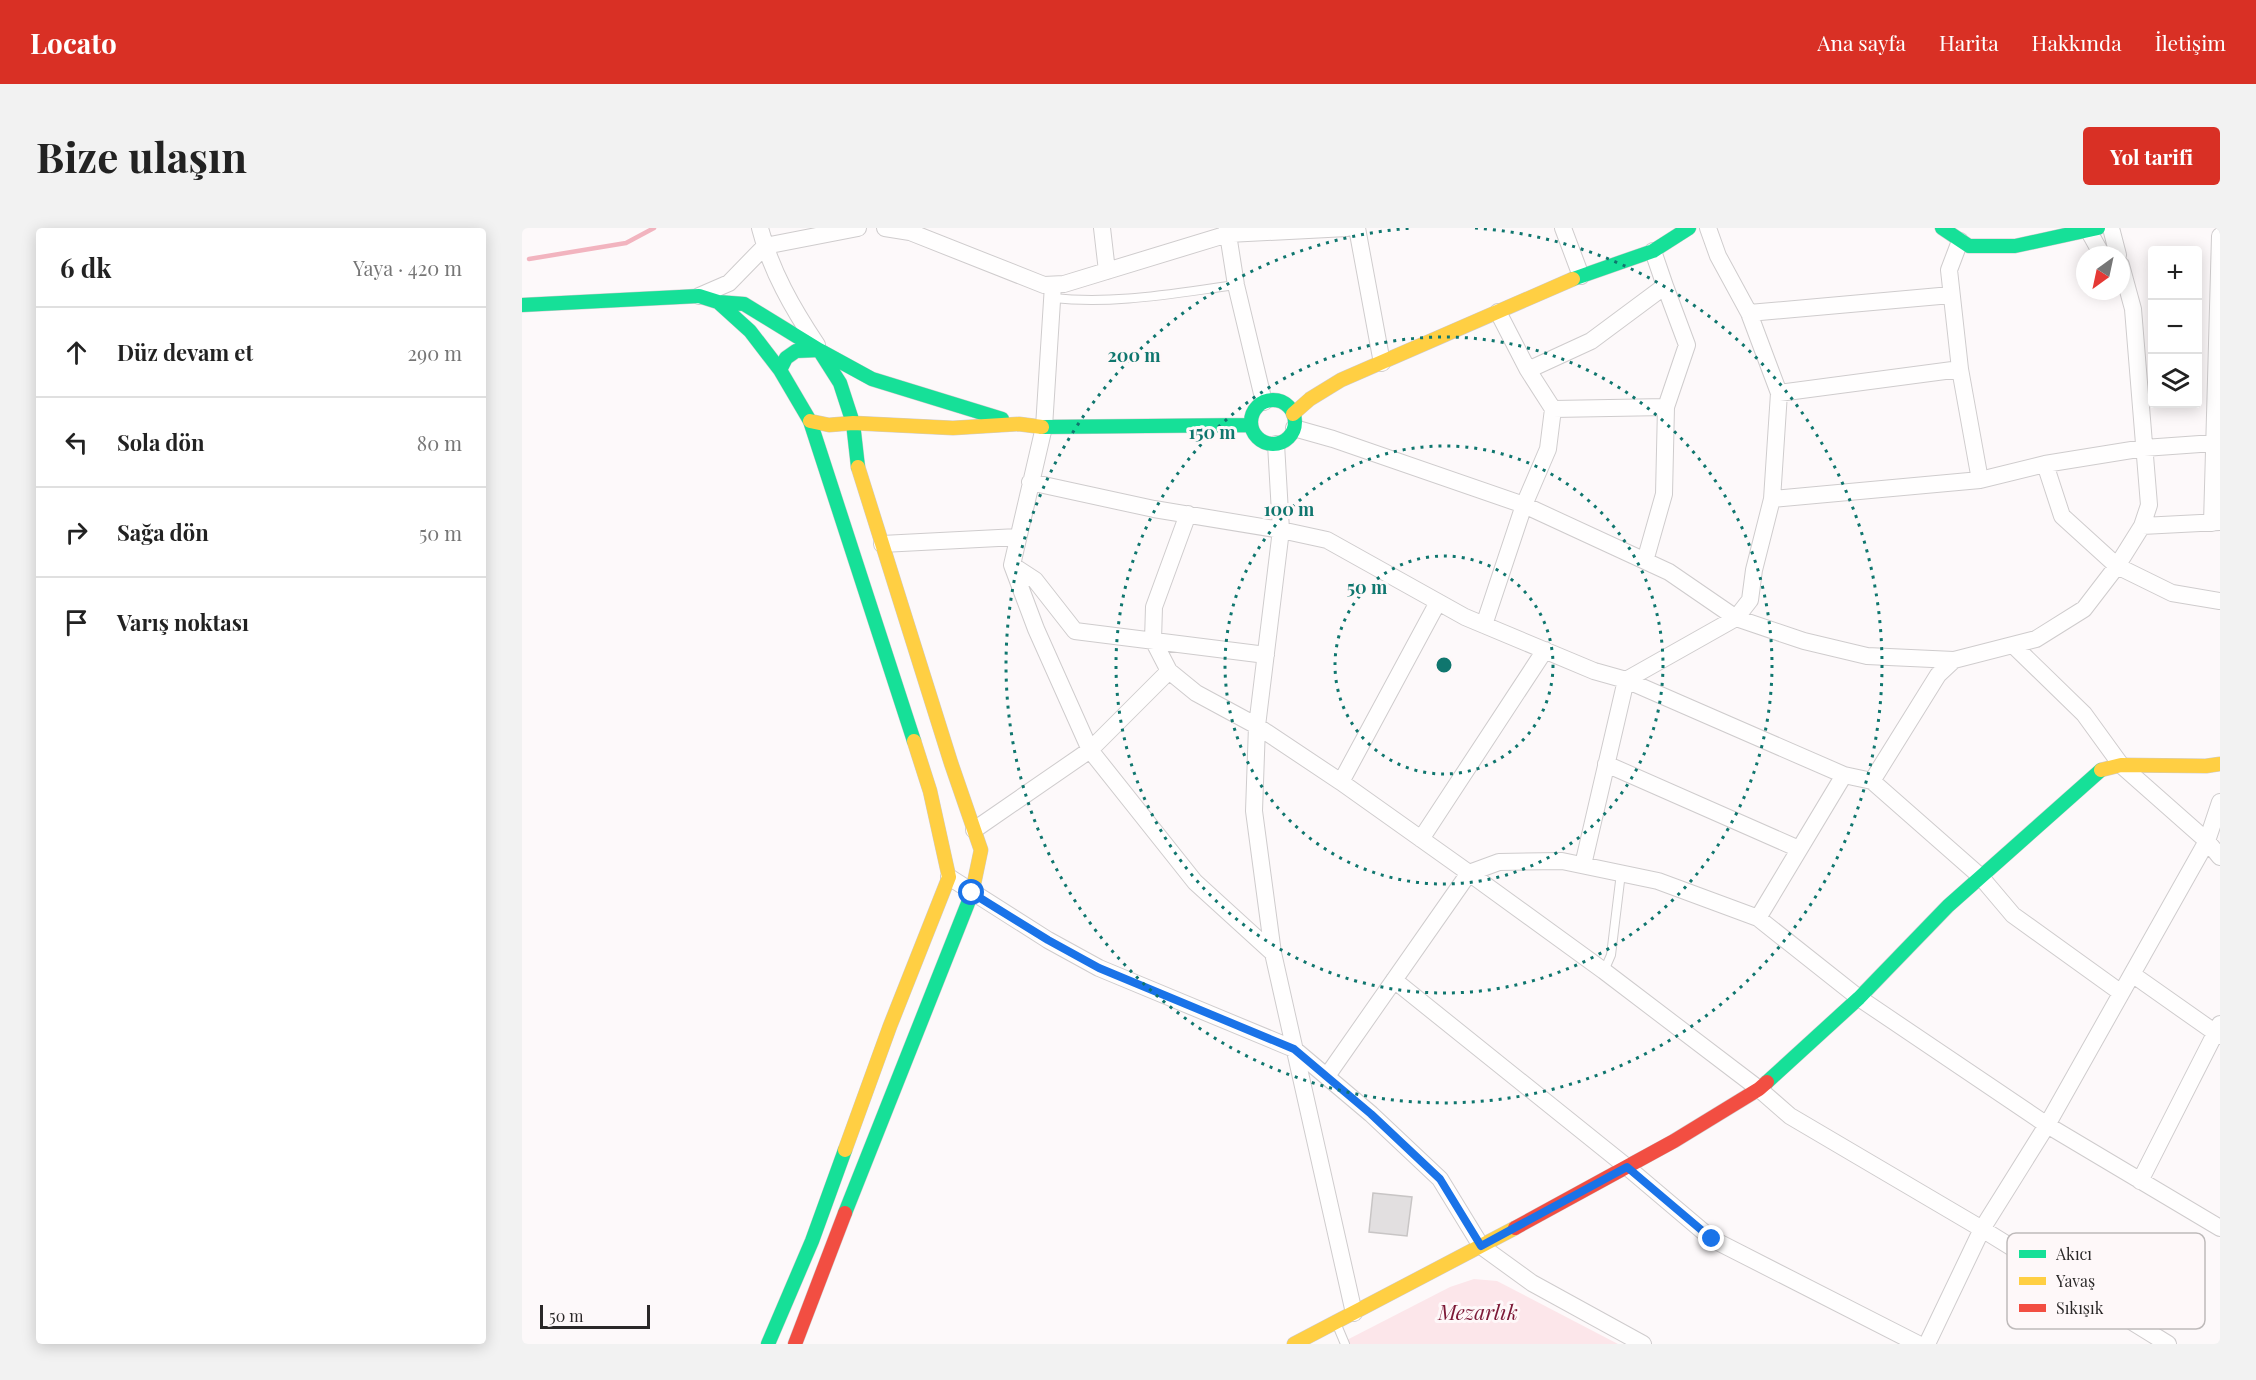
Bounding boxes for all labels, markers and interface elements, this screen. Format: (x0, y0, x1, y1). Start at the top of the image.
text: Locato (30, 24, 117, 61)
text: Ana sayfa (1817, 28, 1906, 56)
text: Harita (1939, 28, 1999, 56)
text: Hakkında (2032, 28, 2122, 56)
text: İletişim (2155, 28, 2226, 56)
button: Yol tarifi (2083, 127, 2220, 185)
text: Bize ulaşın (36, 128, 247, 184)
north arrow (2076, 246, 2130, 300)
map controls (2148, 246, 2202, 408)
button: + (2148, 246, 2202, 300)
text: 6 dk (60, 250, 111, 285)
text: Yaya · 420 m (353, 254, 462, 281)
button: − (2148, 300, 2202, 354)
icon: ahead (60, 336, 93, 369)
text: Düz devam et (117, 337, 253, 367)
text: 290 m (408, 339, 462, 366)
text: 200 m (1107, 343, 1161, 367)
button: layers (2148, 354, 2202, 408)
text: 150 m (1188, 420, 1236, 444)
icon: left (60, 426, 93, 459)
text: Sola dön (117, 427, 204, 457)
text: 80 m (417, 429, 462, 456)
text: 100 m (1264, 497, 1315, 521)
icon: right (60, 516, 93, 549)
text: Sağa dön (117, 517, 209, 547)
text: 50 m (419, 519, 462, 546)
text: 50 m (1347, 575, 1388, 599)
icon: arrive (60, 606, 93, 639)
text: Varış noktası (117, 607, 249, 637)
centre of rings (1434, 655, 1454, 675)
route start (958, 879, 984, 905)
route end (1698, 1225, 1724, 1251)
legend (2007, 1233, 2205, 1329)
text: Akıcı (2055, 1243, 2092, 1264)
text: Yavaş (2055, 1270, 2095, 1291)
park label: Mezarlık (1437, 1297, 1518, 1325)
text: Sıkışık (2056, 1297, 2104, 1318)
scale bar (540, 1302, 650, 1330)
text: 50 m (549, 1305, 583, 1326)

